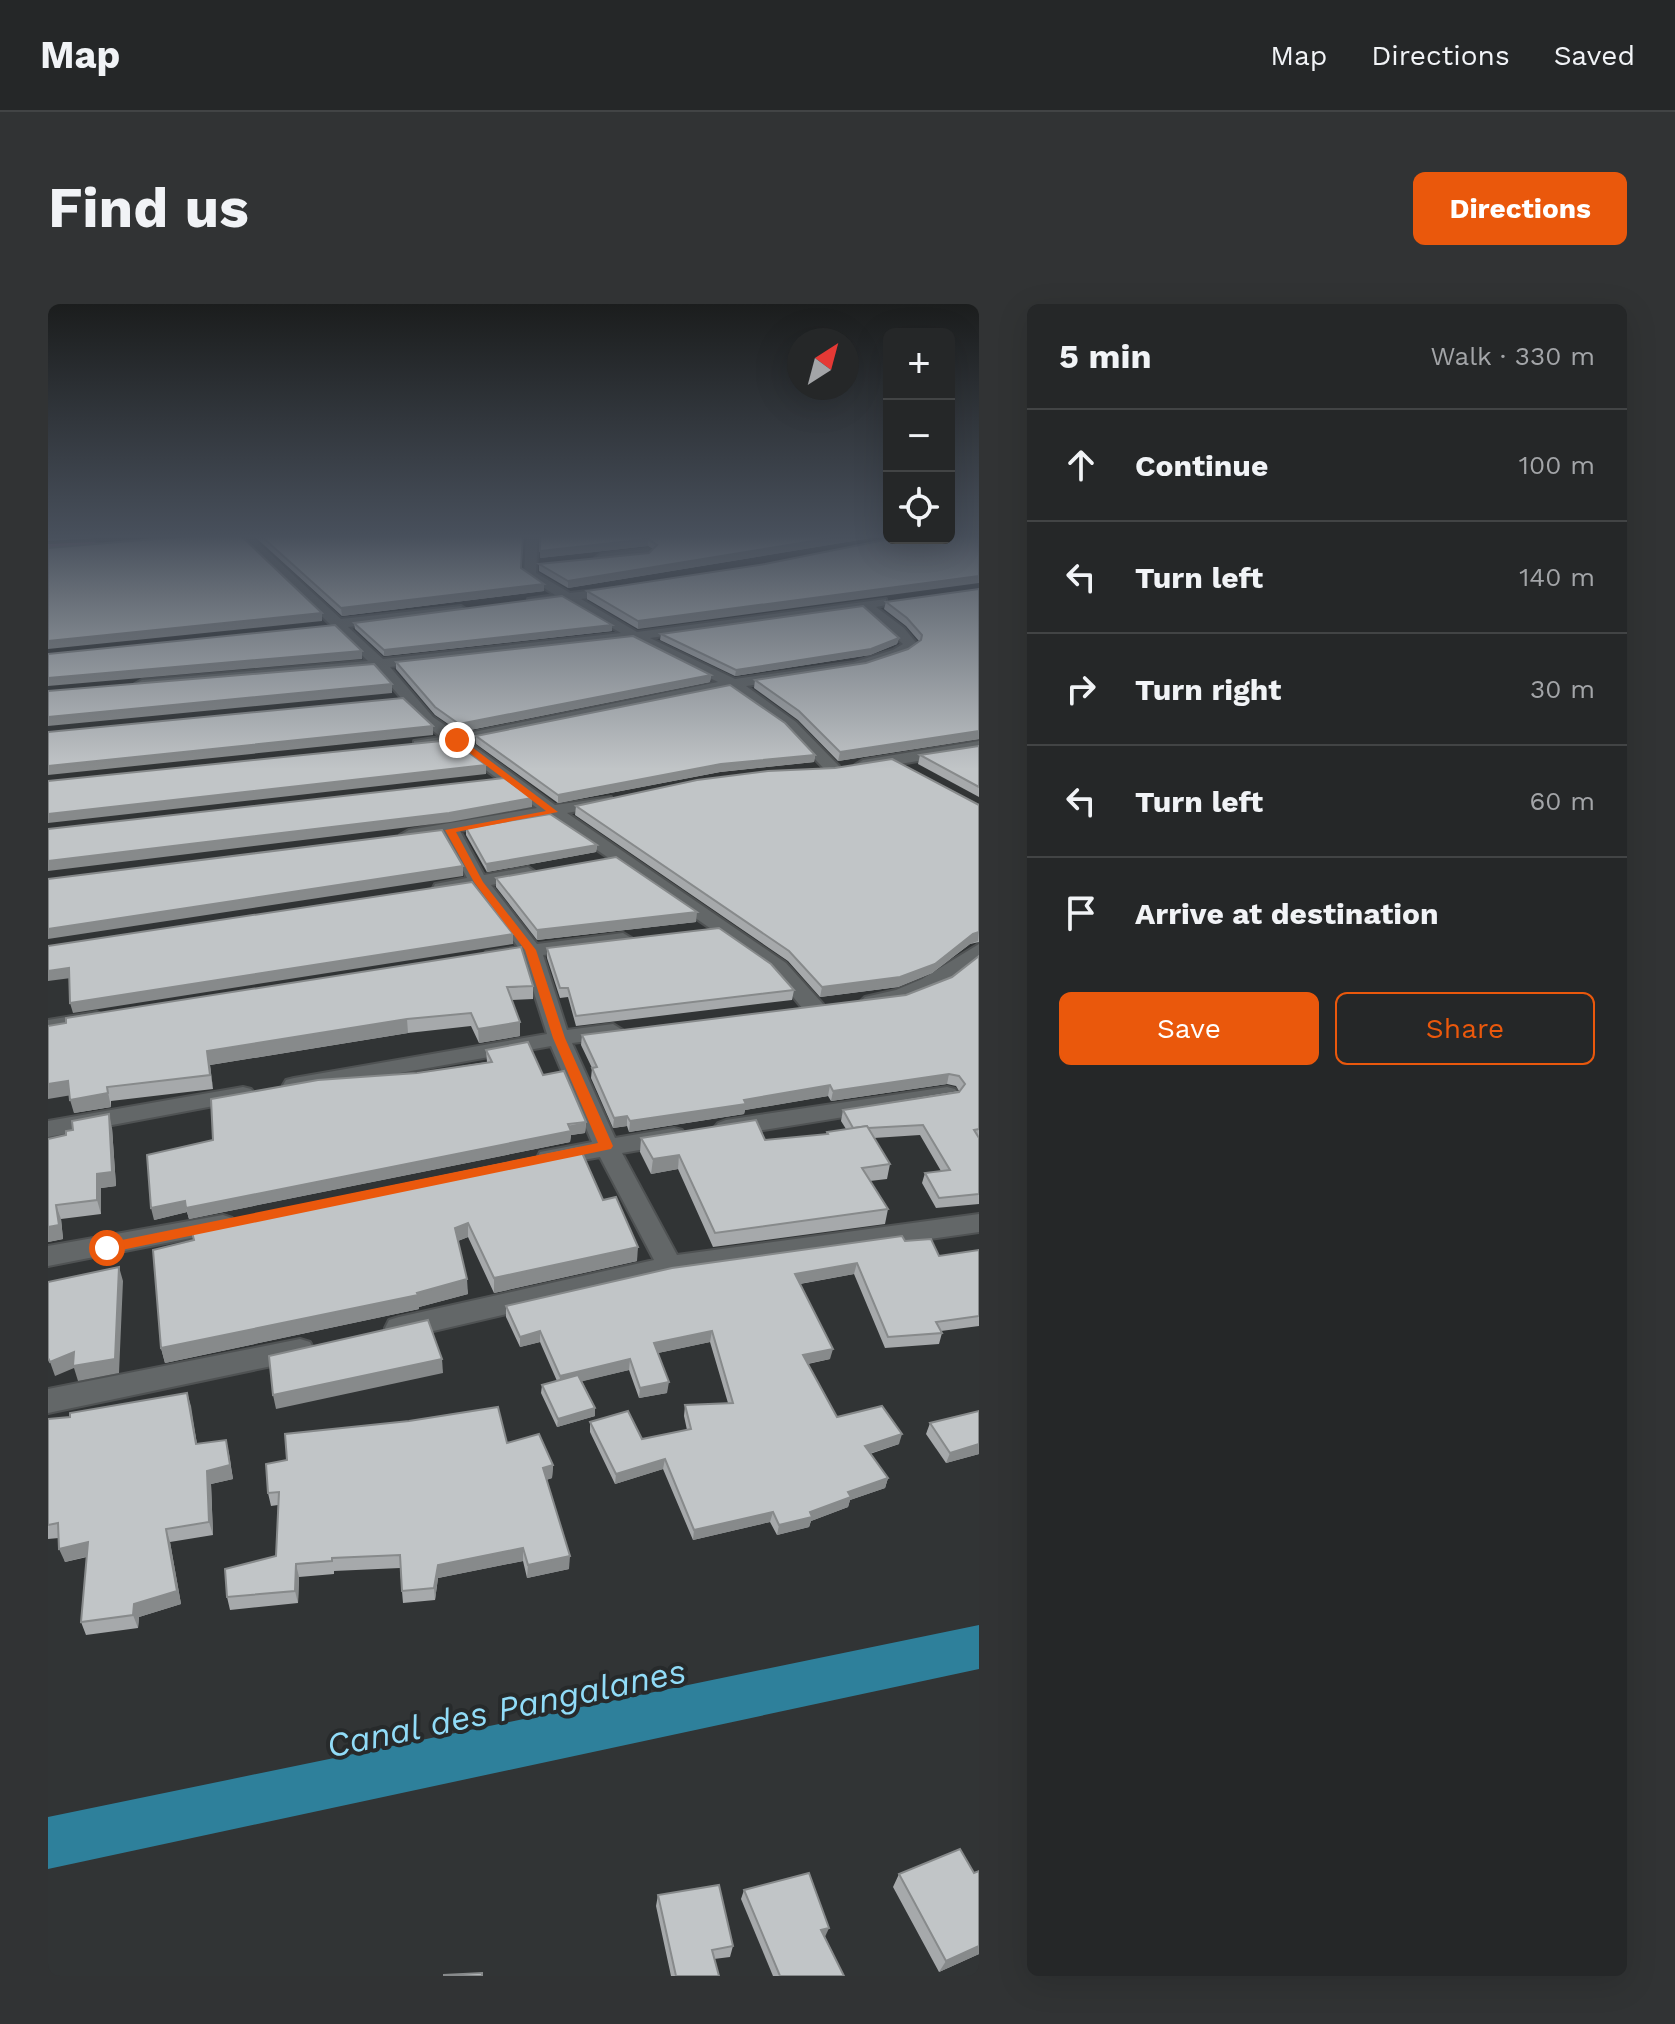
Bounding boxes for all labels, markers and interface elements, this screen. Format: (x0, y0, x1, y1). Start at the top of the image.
text: Map (40, 33, 120, 77)
text: Map (1270, 39, 1327, 72)
text: Directions (1371, 39, 1510, 72)
text: Saved (1554, 39, 1635, 72)
button: Directions (1413, 172, 1627, 245)
text: Find us (48, 175, 249, 241)
north arrow (787, 328, 859, 400)
map controls (883, 328, 955, 544)
button: + (883, 328, 955, 400)
text: 5 min (1059, 336, 1152, 376)
text: Walk · 330 m (1430, 341, 1595, 371)
button: − (883, 400, 955, 472)
icon: ahead (1059, 443, 1103, 487)
text: Continue (1135, 448, 1268, 483)
text: 100 m (1519, 450, 1595, 480)
button: locate (883, 472, 955, 544)
icon: left (1059, 555, 1103, 599)
text: Turn left (1135, 560, 1263, 595)
text: 140 m (1519, 562, 1595, 592)
icon: right (1059, 667, 1103, 711)
text: Turn right (1135, 672, 1281, 707)
text: 30 m (1530, 674, 1595, 704)
route end (439, 722, 475, 758)
icon: left (1059, 779, 1103, 823)
text: Turn left (1135, 784, 1263, 819)
text: 60 m (1529, 786, 1595, 816)
icon: arrive (1059, 891, 1103, 935)
text: Arrive at destination (1135, 896, 1439, 931)
button: Save (1059, 992, 1319, 1065)
button: Share (1335, 992, 1595, 1065)
route start (89, 1230, 125, 1266)
water label: Canal des Pangalanes (323, 1650, 689, 1766)

